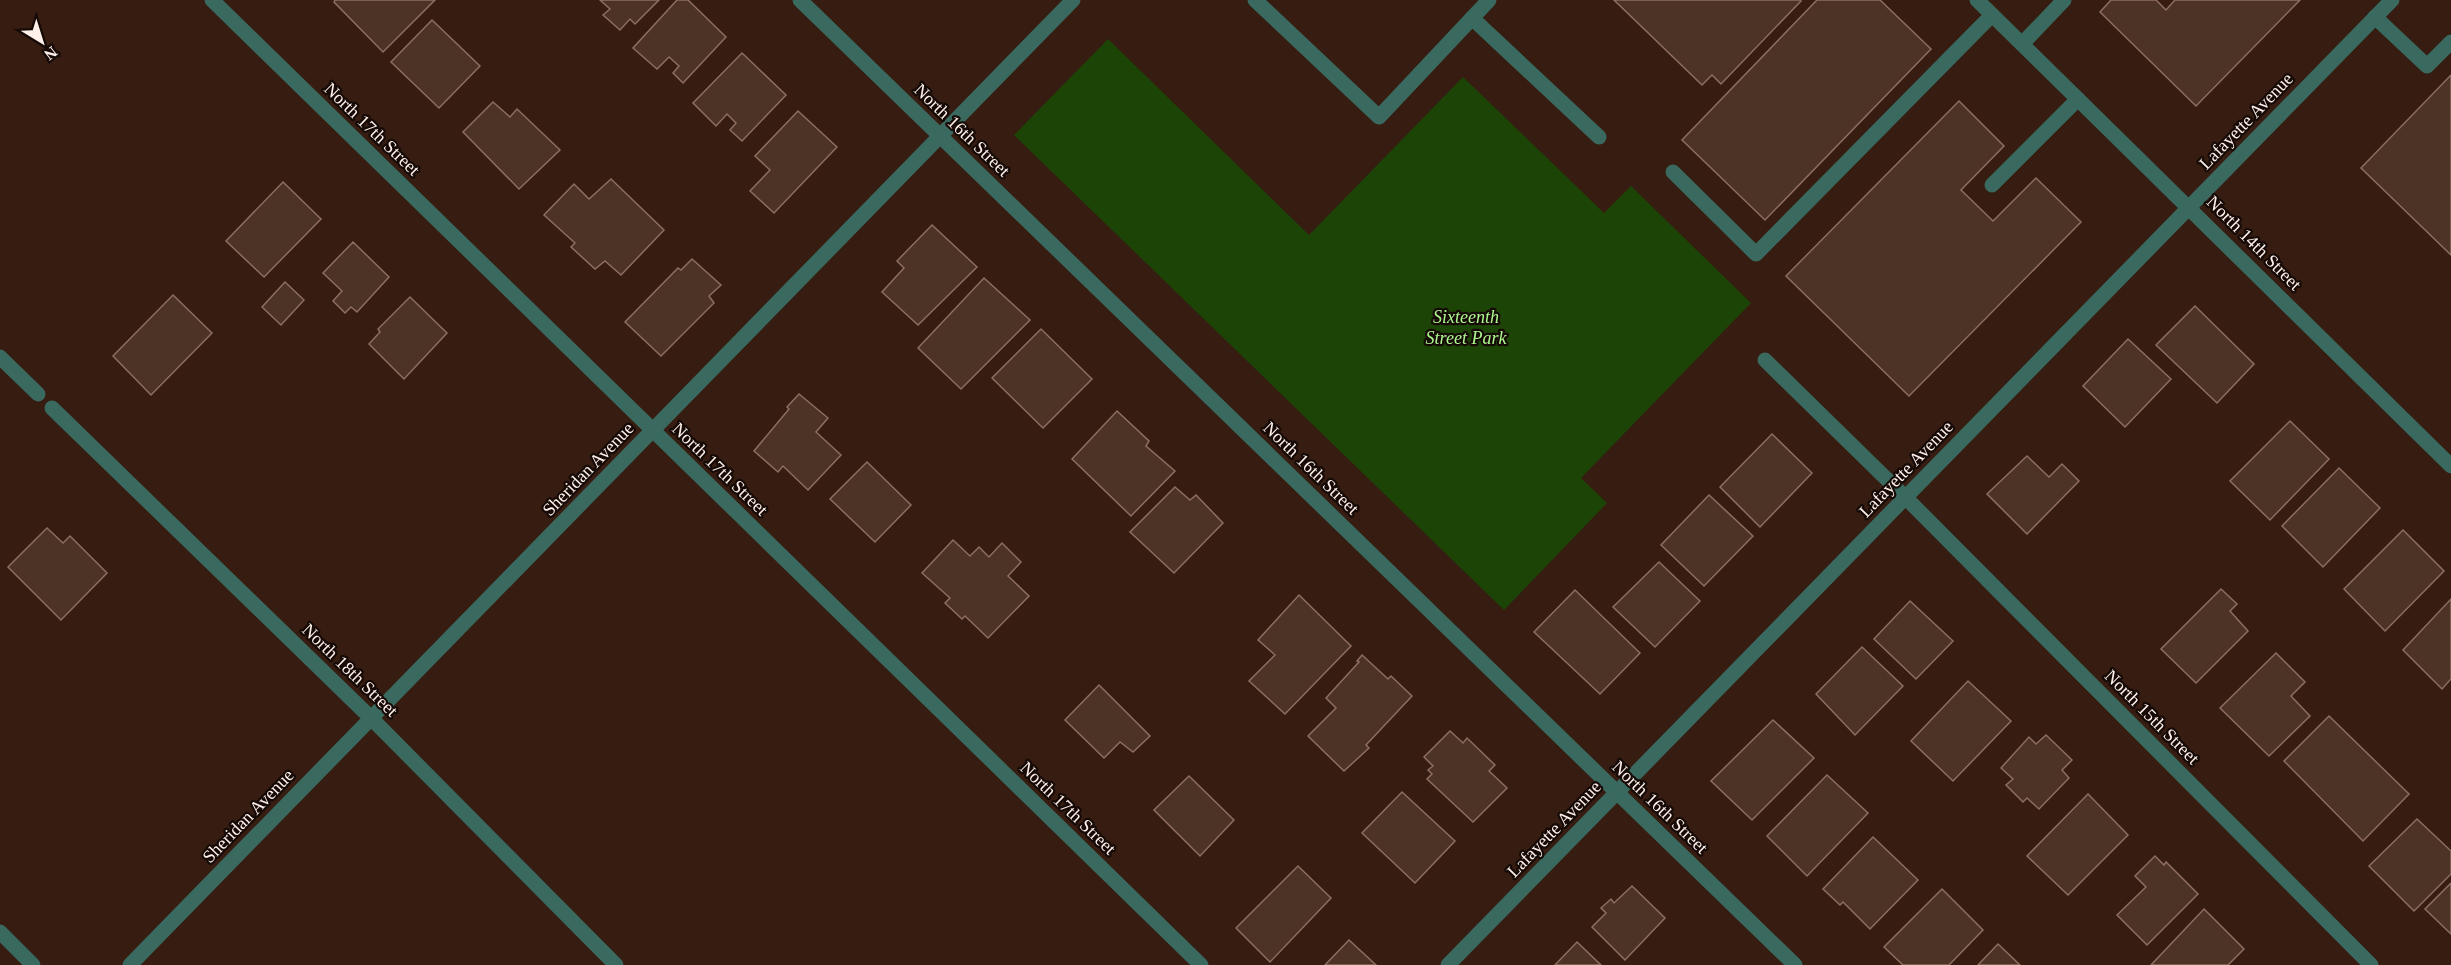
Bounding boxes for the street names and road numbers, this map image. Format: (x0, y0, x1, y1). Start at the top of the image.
street label: Lafayette Avenue (2195, 69, 2297, 173)
street label: North 17th Street (320, 78, 424, 180)
street label: North 16th Street (910, 79, 1014, 181)
street label: North 14th Street (2203, 192, 2305, 294)
street label: North 16th Street (1259, 417, 1363, 519)
street label: Lafayette Avenue (1855, 417, 1957, 521)
street label: Sheridan Avenue (538, 418, 638, 520)
street label: North 17th Street (668, 418, 772, 520)
street label: North 18th Street (298, 619, 402, 721)
street label: North 15th Street (2101, 666, 2203, 768)
street label: North 16th Street (1608, 756, 1712, 858)
street label: North 17th Street (1016, 757, 1120, 859)
street label: Sheridan Avenue (198, 765, 298, 867)
street label: Lafayette Avenue (1503, 777, 1605, 881)

